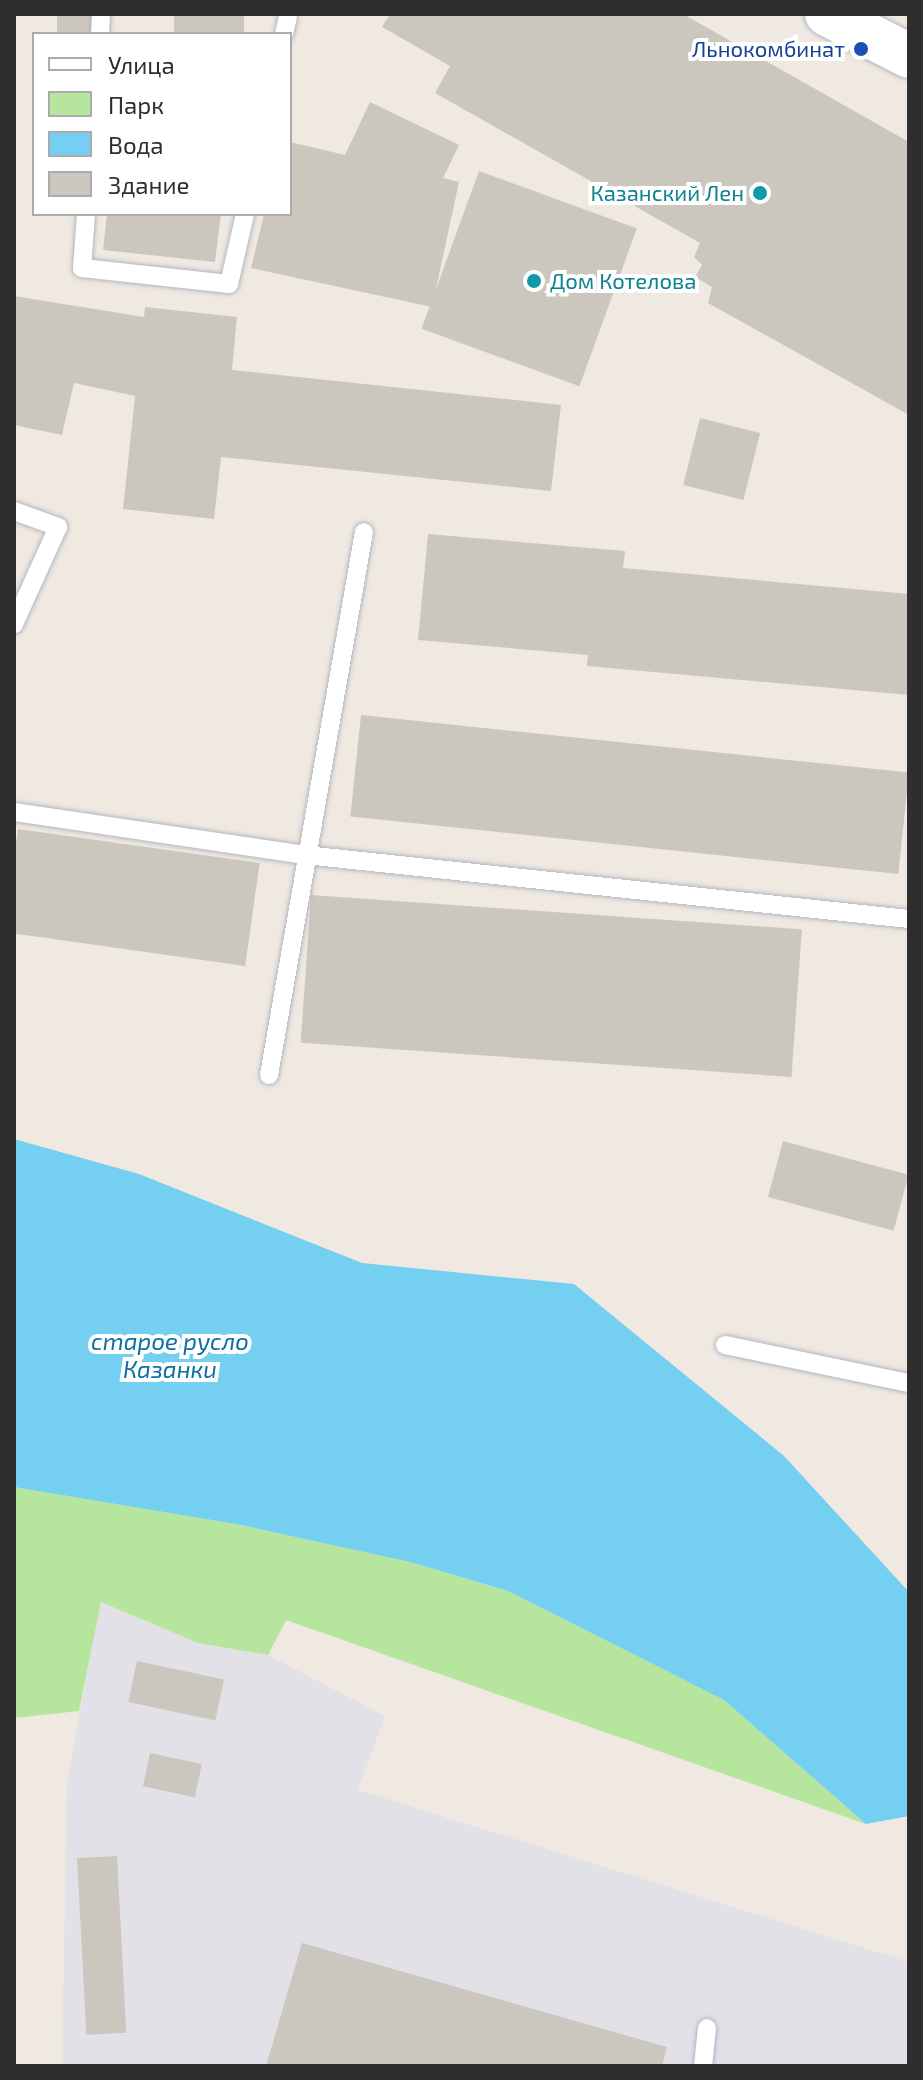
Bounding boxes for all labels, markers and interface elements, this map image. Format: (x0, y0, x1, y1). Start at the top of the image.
legend (32, 32, 292, 216)
place label: Льнокомбинат (692, 36, 845, 62)
marker: Льнокомбинат (852, 40, 870, 58)
text: Улица (108, 50, 175, 79)
text: Парк (108, 90, 164, 119)
text: Вода (108, 130, 164, 159)
text: Здание (108, 170, 190, 199)
place label: Казанский Лен (590, 180, 744, 206)
marker: Казанский Лен (751, 184, 769, 202)
place label: Дом Котелова (550, 268, 696, 294)
marker: Дом Котелова (525, 272, 543, 290)
water label: старое русло Казанки (91, 1327, 249, 1383)

